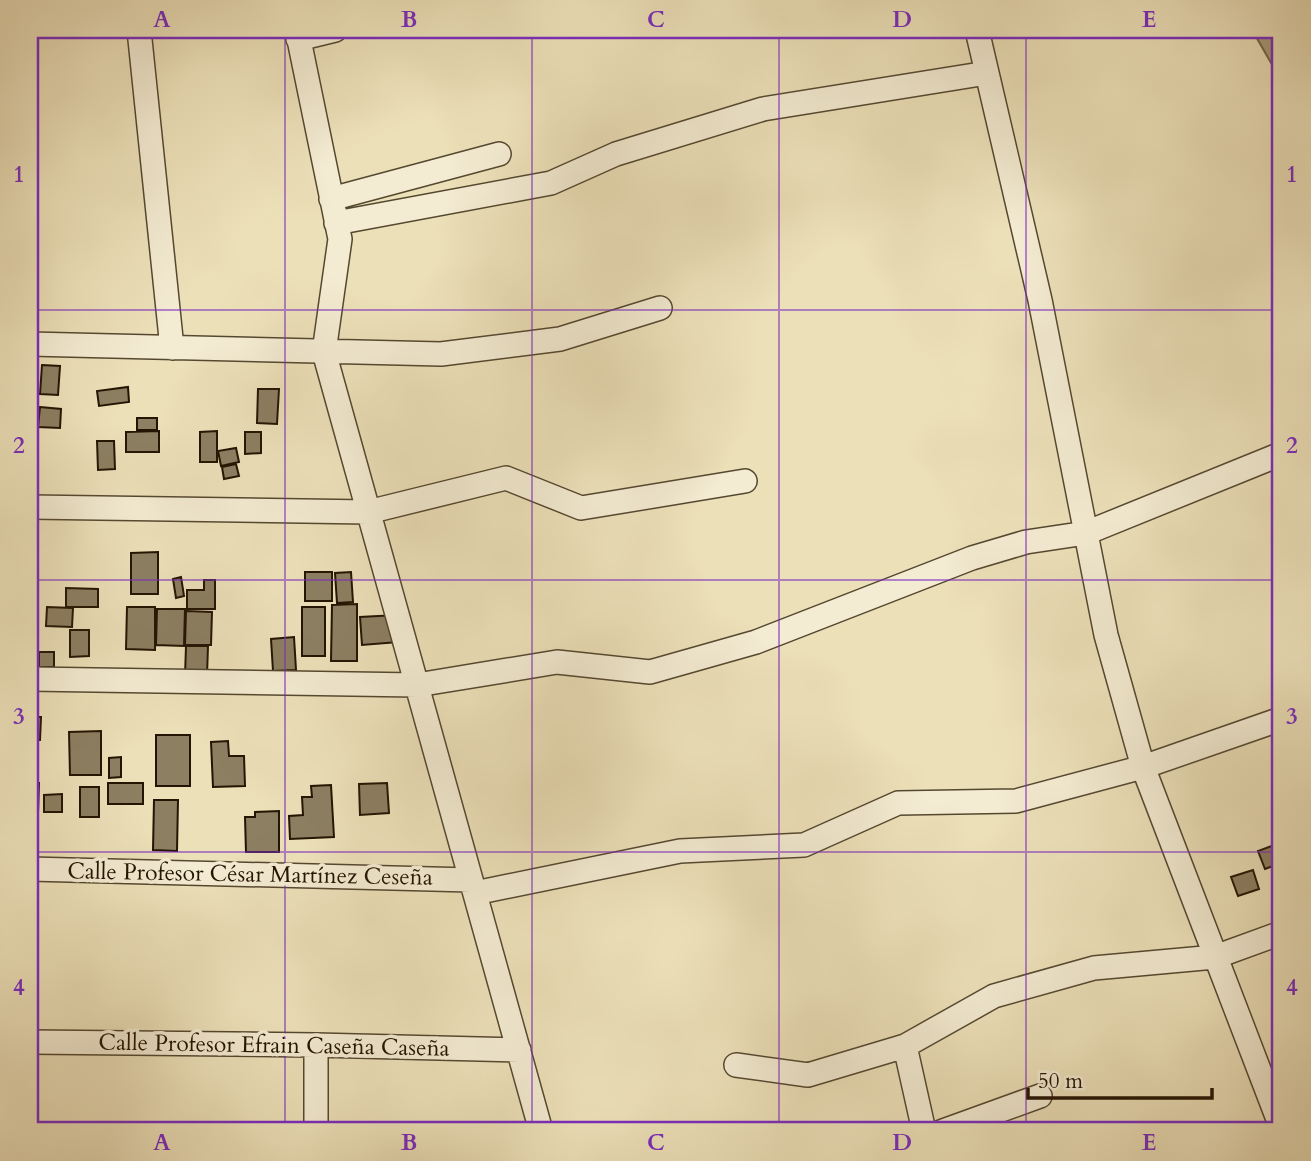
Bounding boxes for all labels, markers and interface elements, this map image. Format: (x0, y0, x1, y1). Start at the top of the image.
text: A (153, 4, 171, 35)
text: B (401, 4, 417, 35)
text: C (647, 4, 665, 35)
text: D (892, 4, 912, 35)
text: E (1142, 4, 1156, 35)
text: 1 (13, 159, 25, 190)
text: 1 (1286, 159, 1298, 190)
text: 2 (13, 430, 25, 461)
text: 2 (1286, 430, 1298, 461)
text: 3 (13, 701, 25, 732)
text: 3 (1286, 701, 1298, 732)
street label: Calle Profesor César Martínez Ceseña (67, 855, 433, 893)
text: 4 (13, 972, 25, 1003)
text: 4 (1286, 972, 1298, 1003)
street label: Calle Profesor Efrain Caseña Caseña (98, 1026, 450, 1064)
scale bar (1028, 1056, 1211, 1100)
text: 50 m (1038, 1067, 1083, 1096)
text: A (153, 1127, 171, 1158)
text: B (401, 1127, 417, 1158)
text: C (647, 1127, 665, 1158)
text: D (892, 1127, 912, 1158)
text: E (1142, 1127, 1156, 1158)

